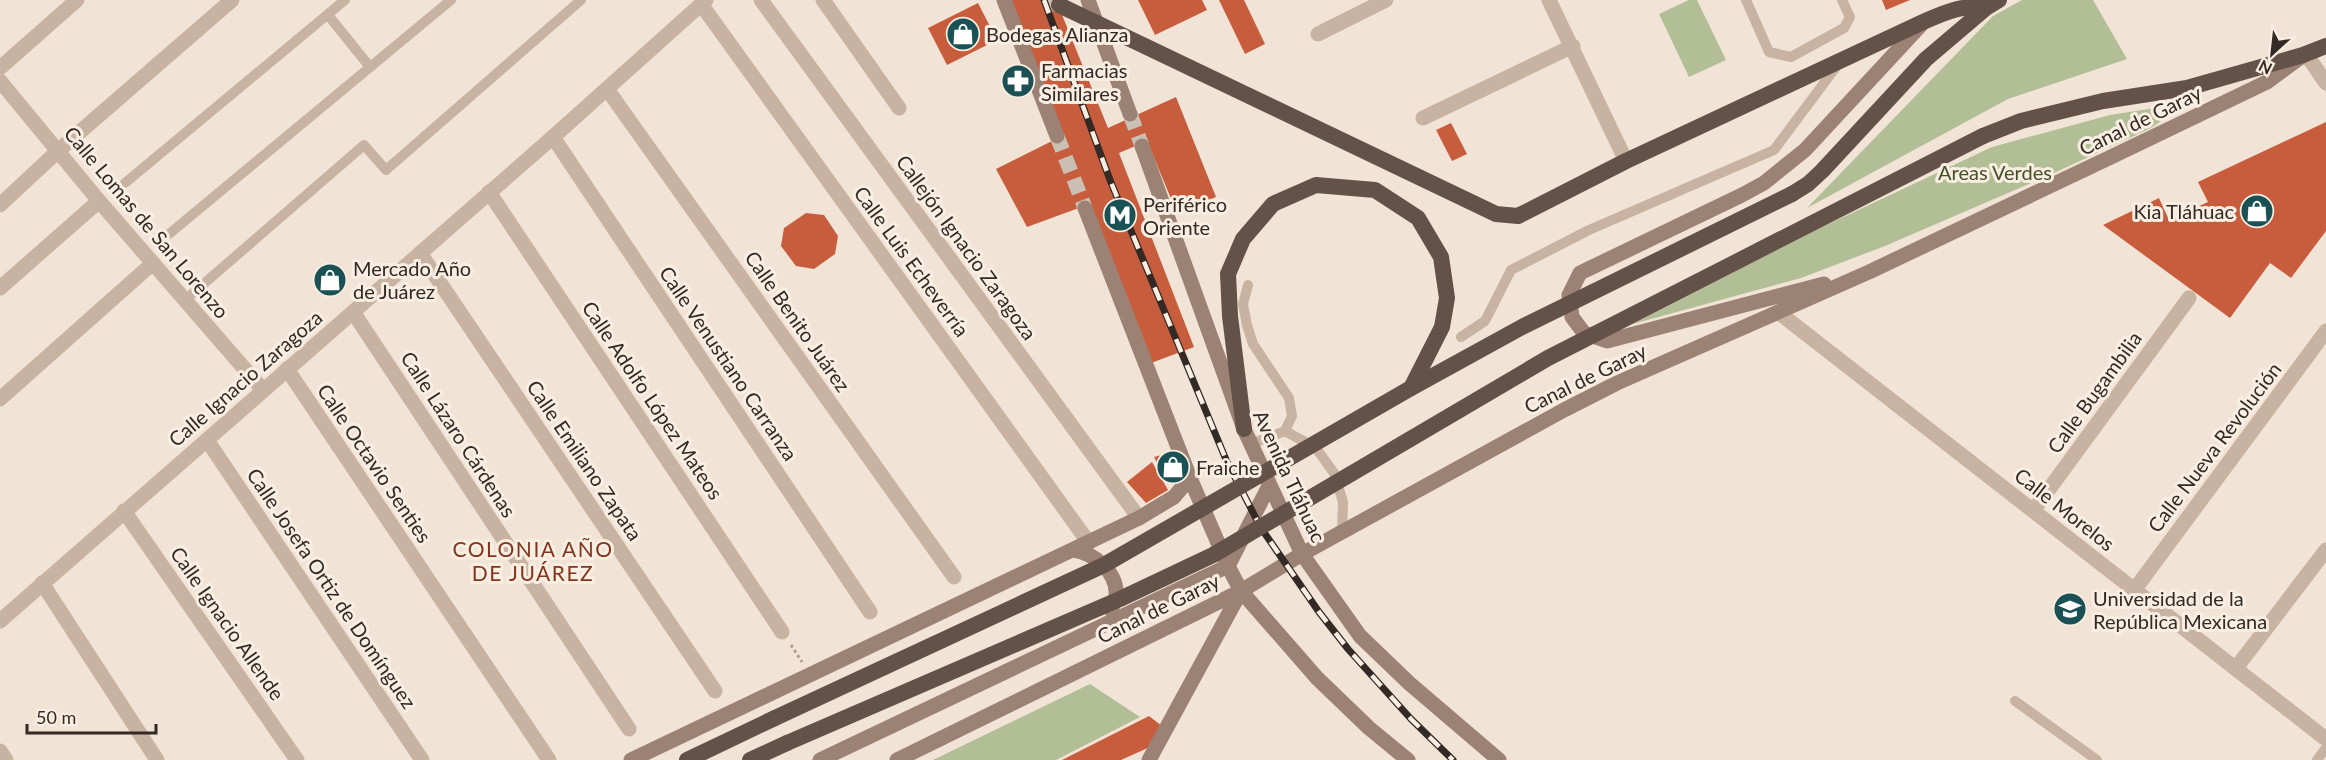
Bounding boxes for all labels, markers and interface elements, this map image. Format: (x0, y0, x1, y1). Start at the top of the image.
shop icon: Bodegas Alianza (945, 16, 981, 52)
place label: Bodegas Alianza (986, 22, 1128, 46)
north arrow (2242, 24, 2302, 84)
text: N (2255, 57, 2275, 79)
place label: Farmacias Similares (1041, 58, 1127, 105)
pharmacy icon: Farmacias Similares (1000, 63, 1036, 99)
street label: Canal de Garay (2075, 80, 2206, 160)
street label: Calle Lomas de San Lorenzo (60, 121, 234, 323)
street label: Callejón Ignacio Zaragoza (892, 150, 1042, 344)
park label: Areas Verdes (1938, 160, 2052, 184)
street label: Calle Luis Echeverría (849, 181, 975, 341)
place label: Periférico Oriente (1143, 192, 1227, 239)
shop icon: Kia Tláhuac (2239, 193, 2275, 229)
metro station icon: Periférico Oriente (1102, 197, 1138, 233)
place label: Kia Tláhuac (2133, 199, 2234, 223)
street label: Calle Benito Juárez (740, 246, 856, 396)
place label: Mercado Año de Juárez (353, 256, 471, 303)
street label: Calle Venustiano Carranza (655, 261, 803, 465)
shop icon: Mercado Año de Juárez (312, 262, 348, 298)
street label: Calle Adolfo López Mateos (578, 296, 728, 504)
street label: Calle Ignacio Zaragoza (163, 305, 327, 451)
street label: Calle Bugambilia (2042, 326, 2146, 458)
street label: Canal de Garay (1520, 338, 1651, 418)
street label: Calle Lázaro Cárdenas (396, 347, 522, 521)
street label: Calle Nueva Revolución (2142, 357, 2286, 537)
street label: Calle Emiliano Zapata (522, 375, 648, 545)
street label: Calle Octavio Senties (313, 379, 437, 547)
street label: Avenida Tláhuac (1249, 406, 1331, 546)
shop icon: Fraiche (1155, 449, 1191, 485)
place label: Fraiche (1196, 455, 1260, 479)
street label: Calle Josefa Ortiz de Domínguez (242, 463, 422, 713)
street label: Calle Morelos (2010, 463, 2120, 555)
district label: COLONIA AÑO DE JUÁREZ (452, 536, 614, 585)
street label: Calle Ignacio Allende (166, 542, 290, 704)
street label: Canal de Garay (1093, 568, 1224, 648)
place label: Universidad de la República Mexicana (2093, 586, 2267, 633)
school or university icon: Universidad de la República Mexicana (2052, 591, 2088, 627)
scale bar (27, 697, 156, 735)
text: 50 m (36, 706, 76, 728)

